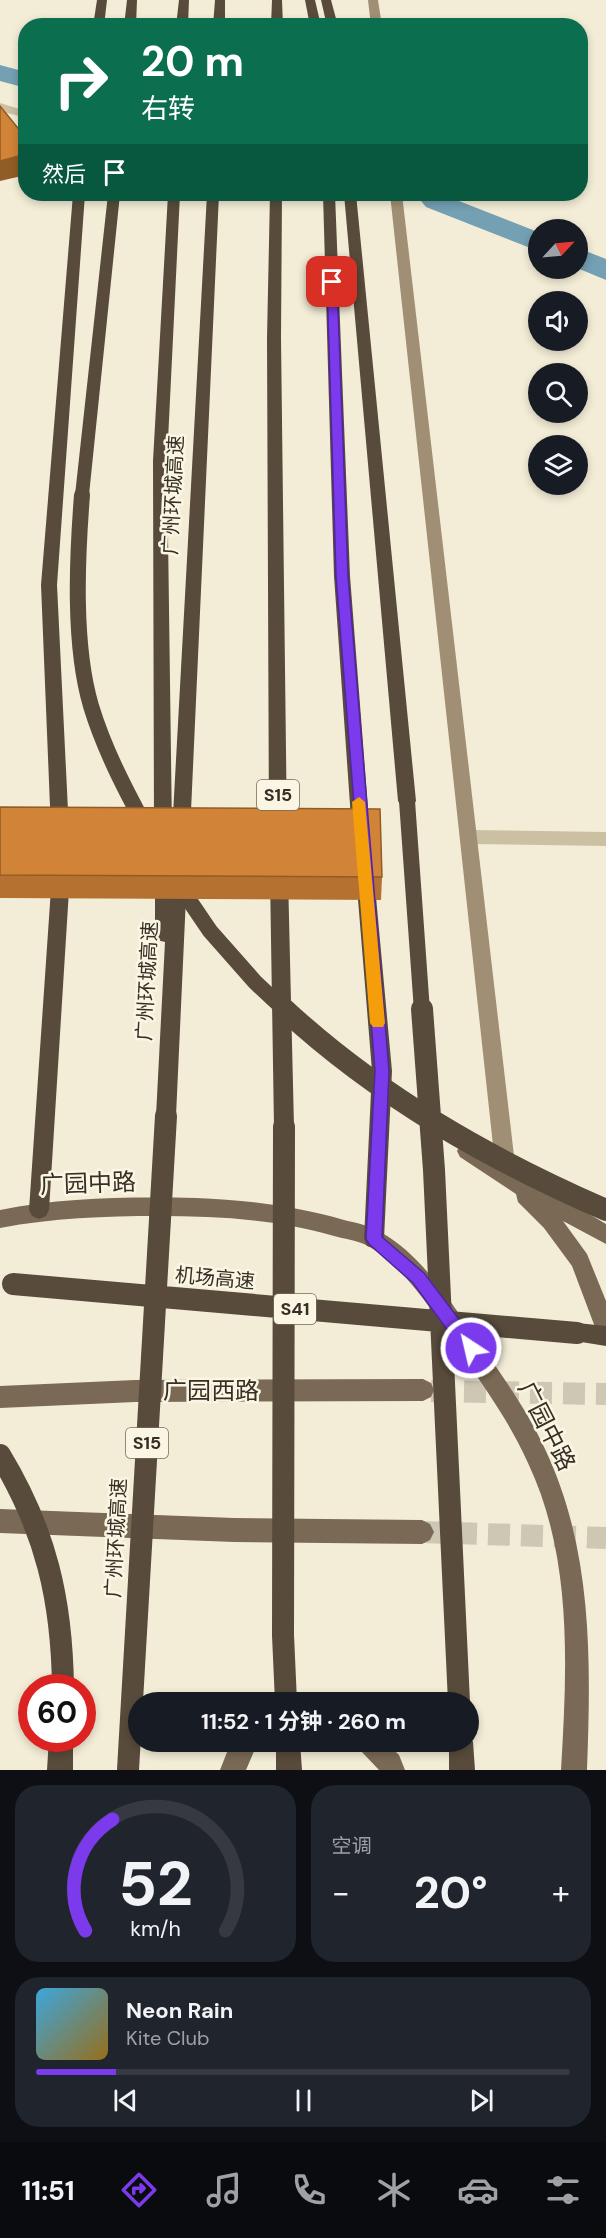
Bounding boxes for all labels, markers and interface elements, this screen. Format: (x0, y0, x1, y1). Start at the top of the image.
text: 20 m (141, 34, 244, 89)
icon: right (42, 42, 120, 120)
text: 右转 (141, 91, 195, 126)
icon: arrive (98, 156, 131, 189)
text: 然后 (42, 160, 86, 189)
north arrow (528, 219, 588, 279)
map controls (528, 219, 588, 495)
pin (306, 256, 357, 307)
icon: arrive (315, 265, 348, 298)
button: sound (528, 291, 588, 351)
button: search (528, 363, 588, 423)
street label: 广州环城高速 (157, 434, 189, 556)
button: layers (528, 435, 588, 495)
road number: S15 (257, 780, 299, 810)
street label: 广州环城高速 (131, 920, 163, 1042)
street label: 广园中路 (39, 1166, 137, 1200)
street label: 机场高速 (174, 1262, 256, 1294)
road number: S41 (274, 1294, 316, 1324)
position arrow (439, 1316, 503, 1380)
street label: 广园西路 (163, 1375, 259, 1406)
street label: 广园中路 (511, 1376, 583, 1476)
road number: S15 (126, 1428, 168, 1458)
street label: 广州环城高速 (100, 1477, 132, 1599)
speed limit sign: 60 (18, 1674, 96, 1752)
text: 11:52 · 1 分钟 · 260 m (201, 1707, 406, 1736)
text: 空调 (332, 1833, 372, 1859)
text: 52 (118, 1843, 192, 1924)
text: 20° (414, 1863, 488, 1922)
text: − (332, 1871, 350, 1914)
text: + (552, 1871, 570, 1914)
text: km/h (130, 1915, 181, 1943)
text: Neon Rain (126, 1996, 233, 2025)
text: Kite Club (126, 2025, 210, 2051)
icon: previous (109, 2084, 142, 2117)
icon: pause (287, 2084, 320, 2117)
icon: next (465, 2084, 498, 2117)
icon: directions (118, 2169, 160, 2211)
icon: music (203, 2169, 245, 2211)
icon: phone (288, 2169, 330, 2211)
icon: climate (373, 2169, 415, 2211)
icon: car (457, 2169, 499, 2211)
icon: filters (542, 2169, 584, 2211)
text: 11:51 (21, 2173, 75, 2208)

